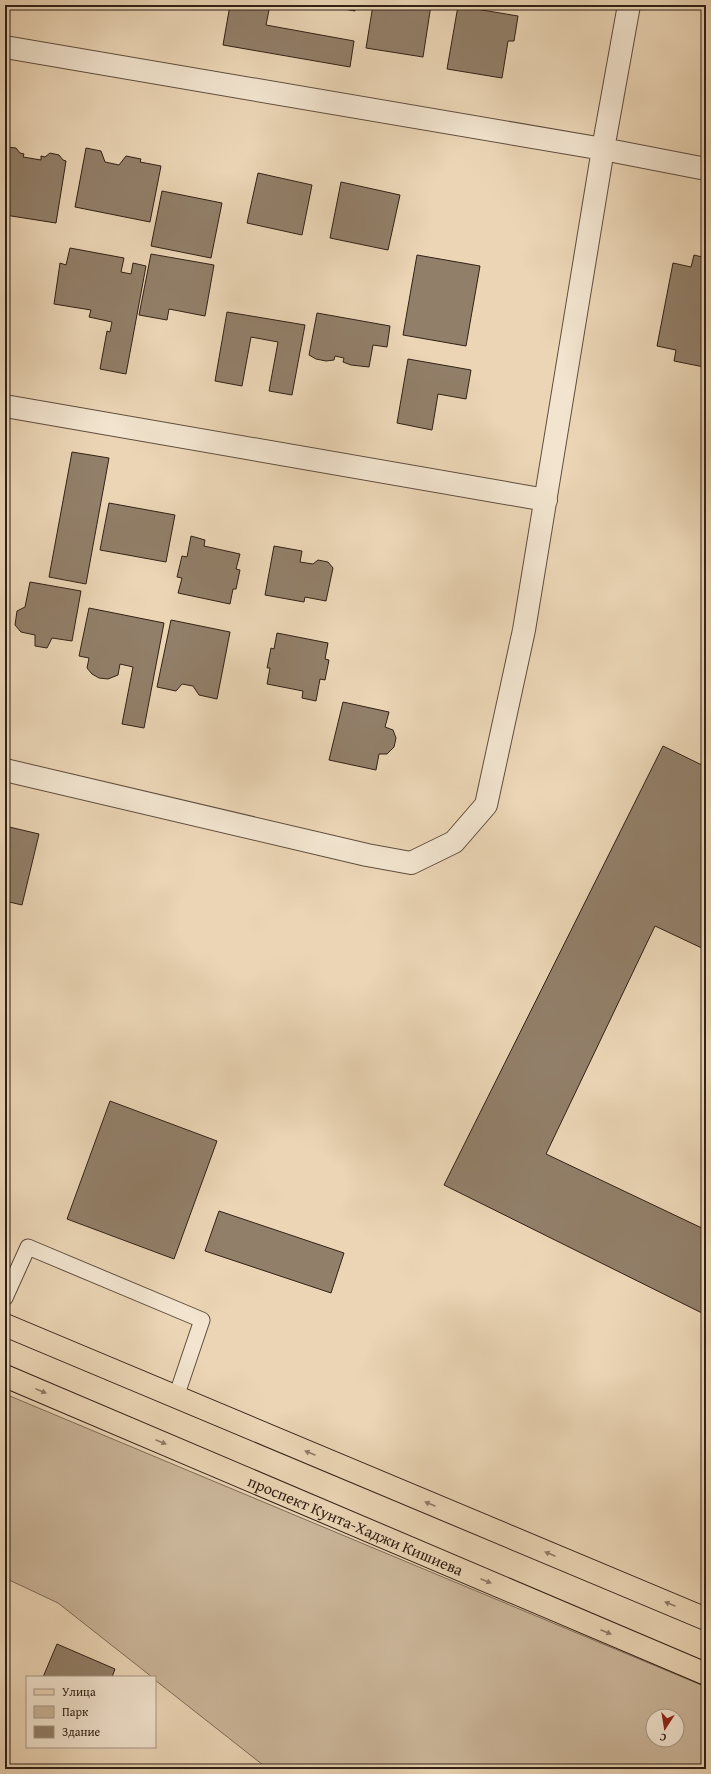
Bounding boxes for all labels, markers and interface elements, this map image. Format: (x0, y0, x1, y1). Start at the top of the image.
one-way arrow (35, 1388, 46, 1394)
one-way arrow (155, 1439, 167, 1445)
one-way arrow (305, 1450, 316, 1456)
street label: проспект Кунта-Хаджи Кишиева (244, 1469, 468, 1582)
one-way arrow (424, 1500, 436, 1506)
one-way arrow (545, 1551, 556, 1557)
one-way arrow (481, 1578, 493, 1584)
one-way arrow (664, 1601, 676, 1608)
one-way arrow (600, 1629, 612, 1635)
legend (26, 1676, 156, 1748)
text: Улица (62, 1683, 96, 1700)
text: Парк (62, 1703, 89, 1720)
north arrow (645, 1708, 685, 1748)
text: Здание (62, 1723, 101, 1740)
text: С (658, 1729, 668, 1746)

